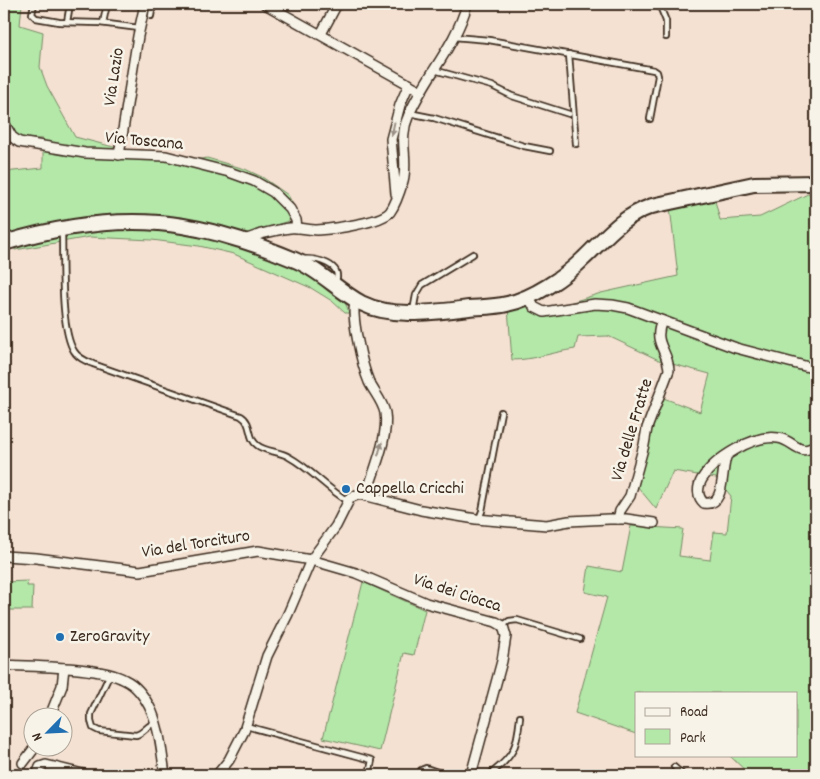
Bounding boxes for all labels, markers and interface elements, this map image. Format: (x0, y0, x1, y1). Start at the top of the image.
street label: Via Lazio (98, 46, 132, 108)
one-way arrow (389, 122, 397, 137)
street label: Via Toscana (104, 126, 185, 158)
street label: Via delle Fratte (606, 376, 660, 484)
one-way arrow (377, 441, 385, 456)
place label: Cappella Cricchi (356, 477, 464, 502)
marker: Cappella Cricchi (340, 483, 352, 495)
street label: Via del Torcituro (140, 524, 252, 566)
street label: Via dei Ciocca (410, 568, 505, 620)
place label: ZeroGravity (70, 625, 150, 650)
marker: ZeroGravity (54, 631, 66, 643)
legend (635, 692, 798, 756)
text: Road (680, 702, 708, 724)
north arrow (22, 706, 72, 756)
text: Park (680, 728, 706, 750)
text: N (27, 729, 48, 744)

